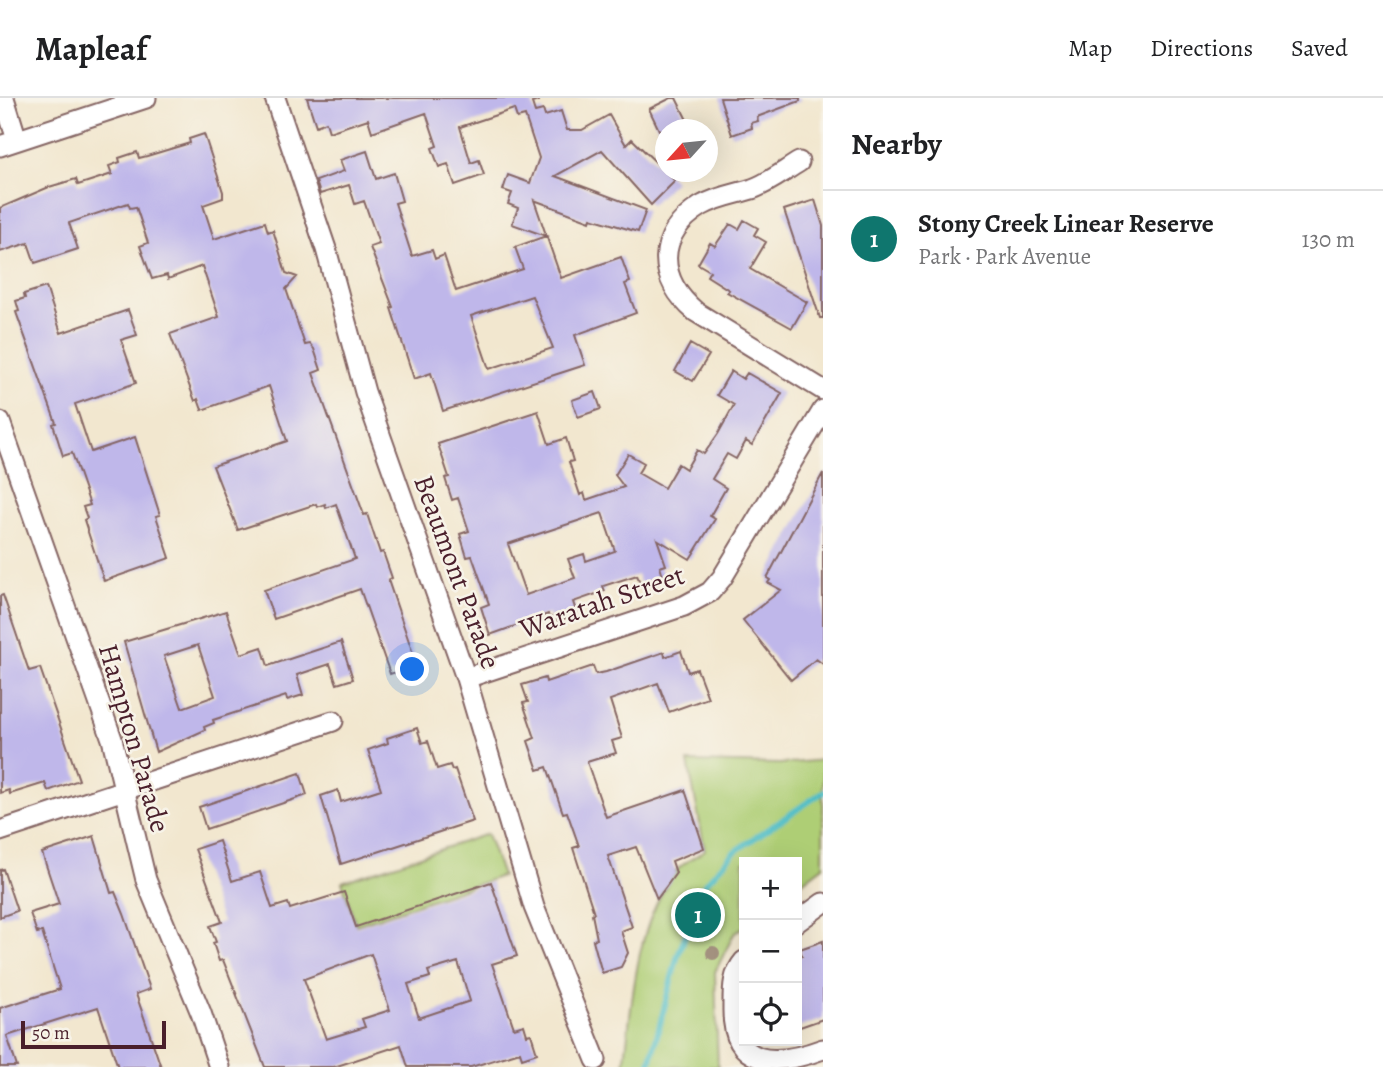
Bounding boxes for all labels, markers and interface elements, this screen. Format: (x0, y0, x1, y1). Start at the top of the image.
text: Mapleaf (35, 26, 147, 71)
text: Map (1068, 32, 1112, 64)
text: Directions (1150, 32, 1253, 64)
text: Saved (1291, 32, 1348, 64)
north arrow (655, 119, 718, 182)
text: Nearby (851, 124, 942, 164)
text: Stony Creek Linear Reserve (918, 206, 1214, 241)
text: 1 (870, 224, 878, 255)
text: 130 m (1302, 224, 1355, 255)
text: Park · Park Avenue (918, 241, 1091, 272)
street label: Beaumont Parade (404, 470, 510, 674)
street label: Waratah Street (514, 556, 690, 648)
street label: Hampton Parade (89, 639, 179, 837)
your location (395, 652, 429, 686)
map controls (739, 857, 802, 1046)
button: + (739, 857, 802, 920)
pin: 1 (675, 889, 721, 941)
button: − (739, 920, 802, 983)
button: locate (739, 983, 802, 1046)
scale bar (21, 1018, 166, 1050)
text: 50 m (32, 1020, 70, 1046)

